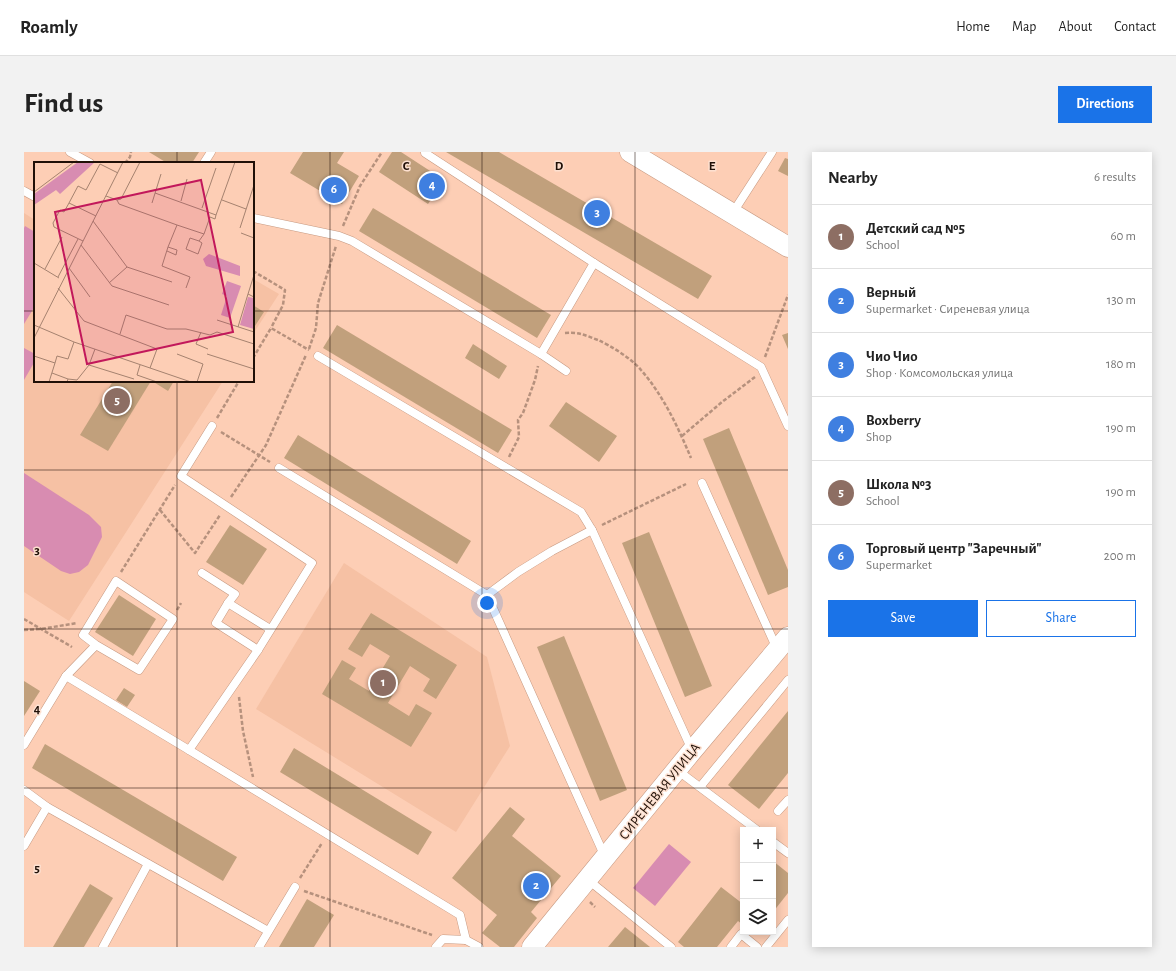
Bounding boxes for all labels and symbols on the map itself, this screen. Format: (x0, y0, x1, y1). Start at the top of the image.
text: C (403, 160, 410, 173)
text: D (555, 160, 564, 173)
text: E (709, 160, 716, 173)
inset map (34, 162, 254, 382)
pin: 4 (419, 171, 445, 201)
pin: 6 (321, 175, 347, 205)
pin: 3 (584, 198, 610, 228)
pin: 5 (104, 386, 130, 416)
text: 3 (34, 544, 40, 557)
your location (477, 593, 497, 613)
pin: 1 (370, 668, 396, 698)
text: 4 (34, 703, 41, 716)
street label: СИРЕНЕВАЯ УЛИЦА (617, 741, 703, 843)
text: 5 (34, 862, 40, 875)
pin: 2 (523, 871, 549, 901)

